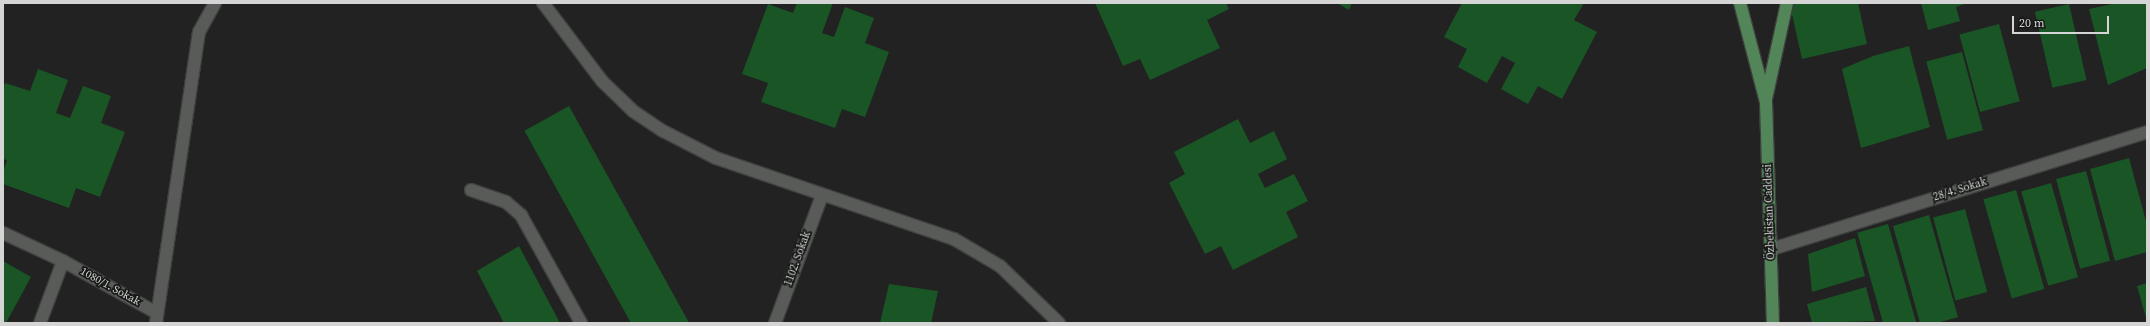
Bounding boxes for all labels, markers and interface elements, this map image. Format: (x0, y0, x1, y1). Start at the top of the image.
scale bar (2014, 8, 2111, 34)
text: 20 m (2019, 15, 2045, 31)
street label: Özbekistan Caddesi (1762, 164, 1778, 260)
street label: 28/4. Sokak (1932, 176, 1988, 204)
street label: 1102. Sokak (782, 230, 814, 288)
street label: 1080/1. Sokak (78, 265, 142, 309)

